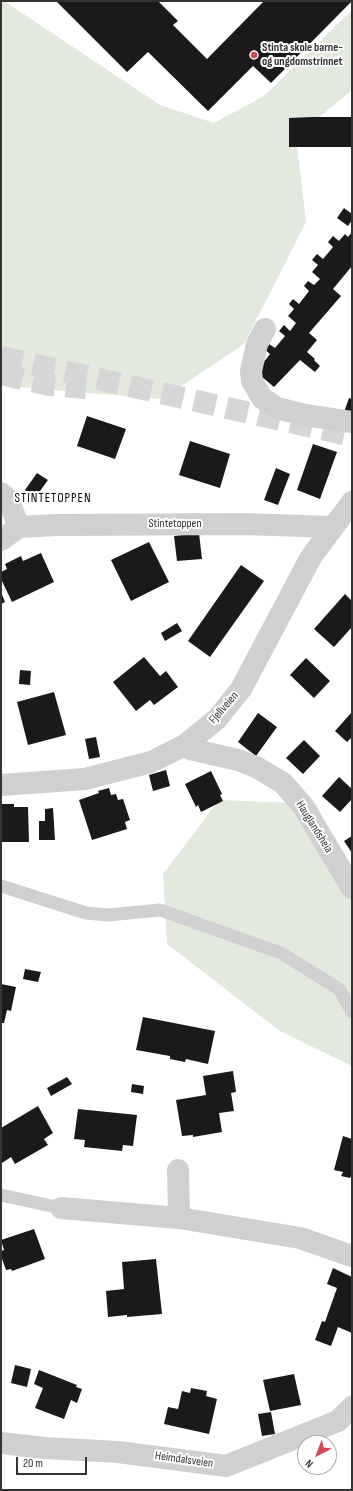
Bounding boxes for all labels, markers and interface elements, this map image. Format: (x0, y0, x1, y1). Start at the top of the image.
place label: Stinta skole barne- og ungdomstrinnet (262, 41, 343, 69)
marker: Stinta skole barne- og ungdomstrinnet (249, 50, 259, 60)
district label: STINTETOPPEN (14, 491, 92, 507)
street label: Stintetoppen (148, 517, 202, 531)
street label: Fjellveien (206, 689, 242, 727)
street label: Hauglandsheia (292, 798, 336, 856)
north arrow (297, 1435, 337, 1475)
scale bar (18, 1449, 89, 1475)
street label: Heimdalsveien (154, 1449, 214, 1471)
text: 20 m (23, 1456, 43, 1471)
text: N (303, 1457, 316, 1470)

